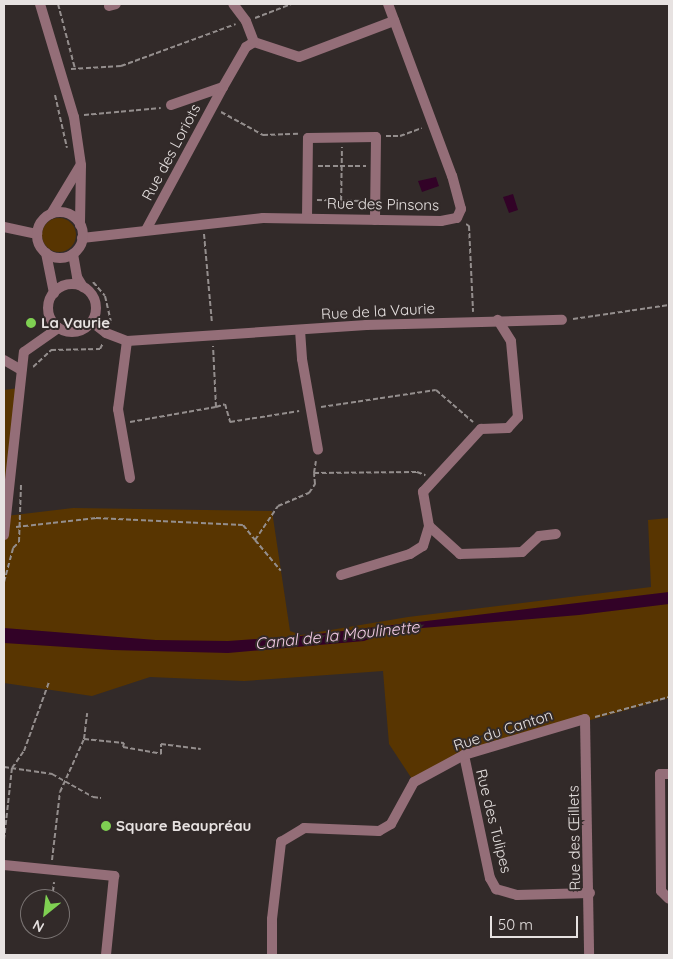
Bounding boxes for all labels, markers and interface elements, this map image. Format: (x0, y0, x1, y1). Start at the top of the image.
street label: Rue des Loriots (138, 100, 204, 204)
street label: Rue des Pinsons (327, 194, 439, 214)
street label: Rue de la Vaurie (321, 299, 435, 323)
place label: La Vaurie (41, 314, 110, 332)
marker: La Vaurie (25, 317, 37, 329)
water label: Canal de la Moulinette (254, 617, 420, 653)
street label: Rue du Canton (451, 705, 555, 755)
street label: Rue des Tulipes (472, 767, 516, 875)
street label: Rue des Œillets (564, 785, 584, 891)
place label: Square Beaupréau (116, 817, 251, 835)
marker: Square Beaupréau (100, 820, 112, 832)
north arrow (20, 889, 70, 939)
scale bar (493, 906, 580, 938)
text: 50 m (498, 915, 533, 934)
text: N (29, 916, 47, 937)

